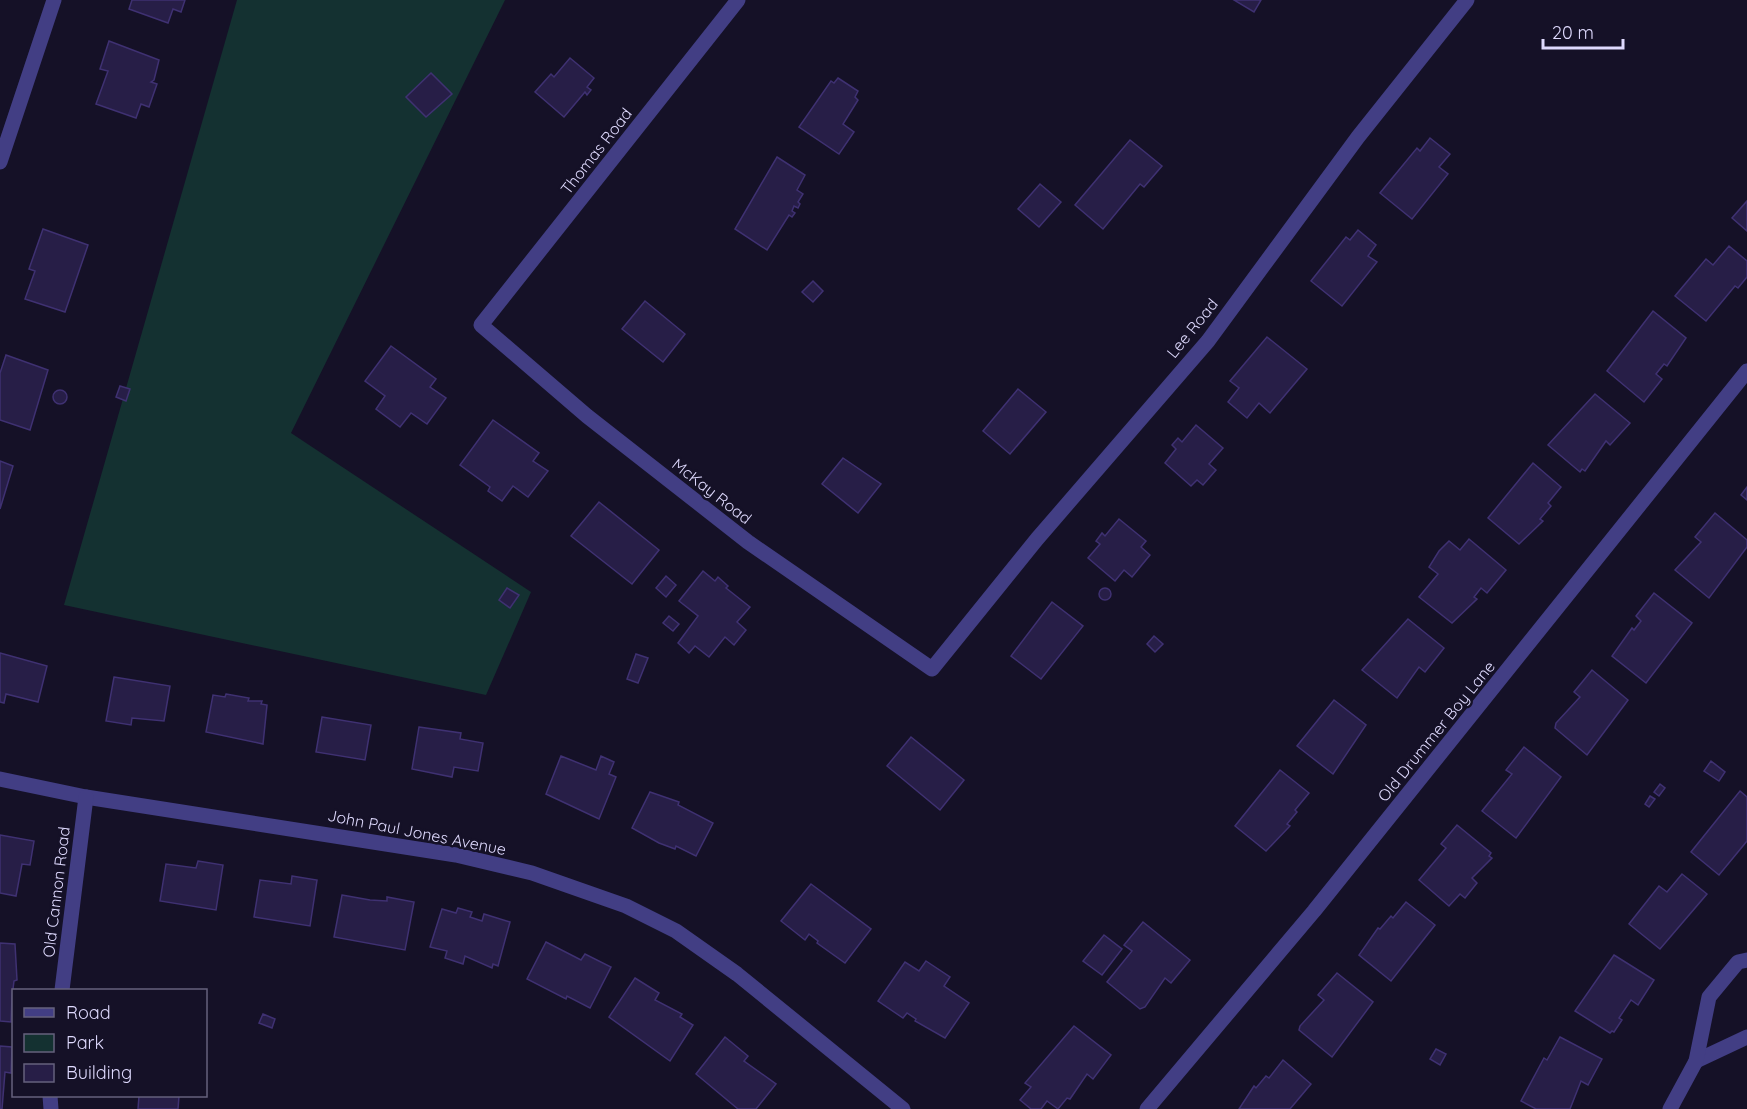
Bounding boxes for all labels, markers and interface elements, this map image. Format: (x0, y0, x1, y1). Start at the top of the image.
scale bar (1543, 12, 1622, 50)
text: 20 m (1552, 21, 1594, 44)
street label: Thomas Road (556, 104, 636, 198)
street label: Lee Road (1162, 294, 1222, 362)
street label: McKay Road (668, 454, 756, 528)
street label: Old Drummer Boy Lane (1373, 657, 1499, 805)
street label: John Paul Jones Avenue (326, 805, 508, 859)
street label: Old Cannon Road (38, 826, 74, 958)
legend (12, 989, 207, 1097)
text: Road (66, 1001, 111, 1024)
text: Park (66, 1031, 104, 1054)
text: Building (66, 1061, 132, 1084)

